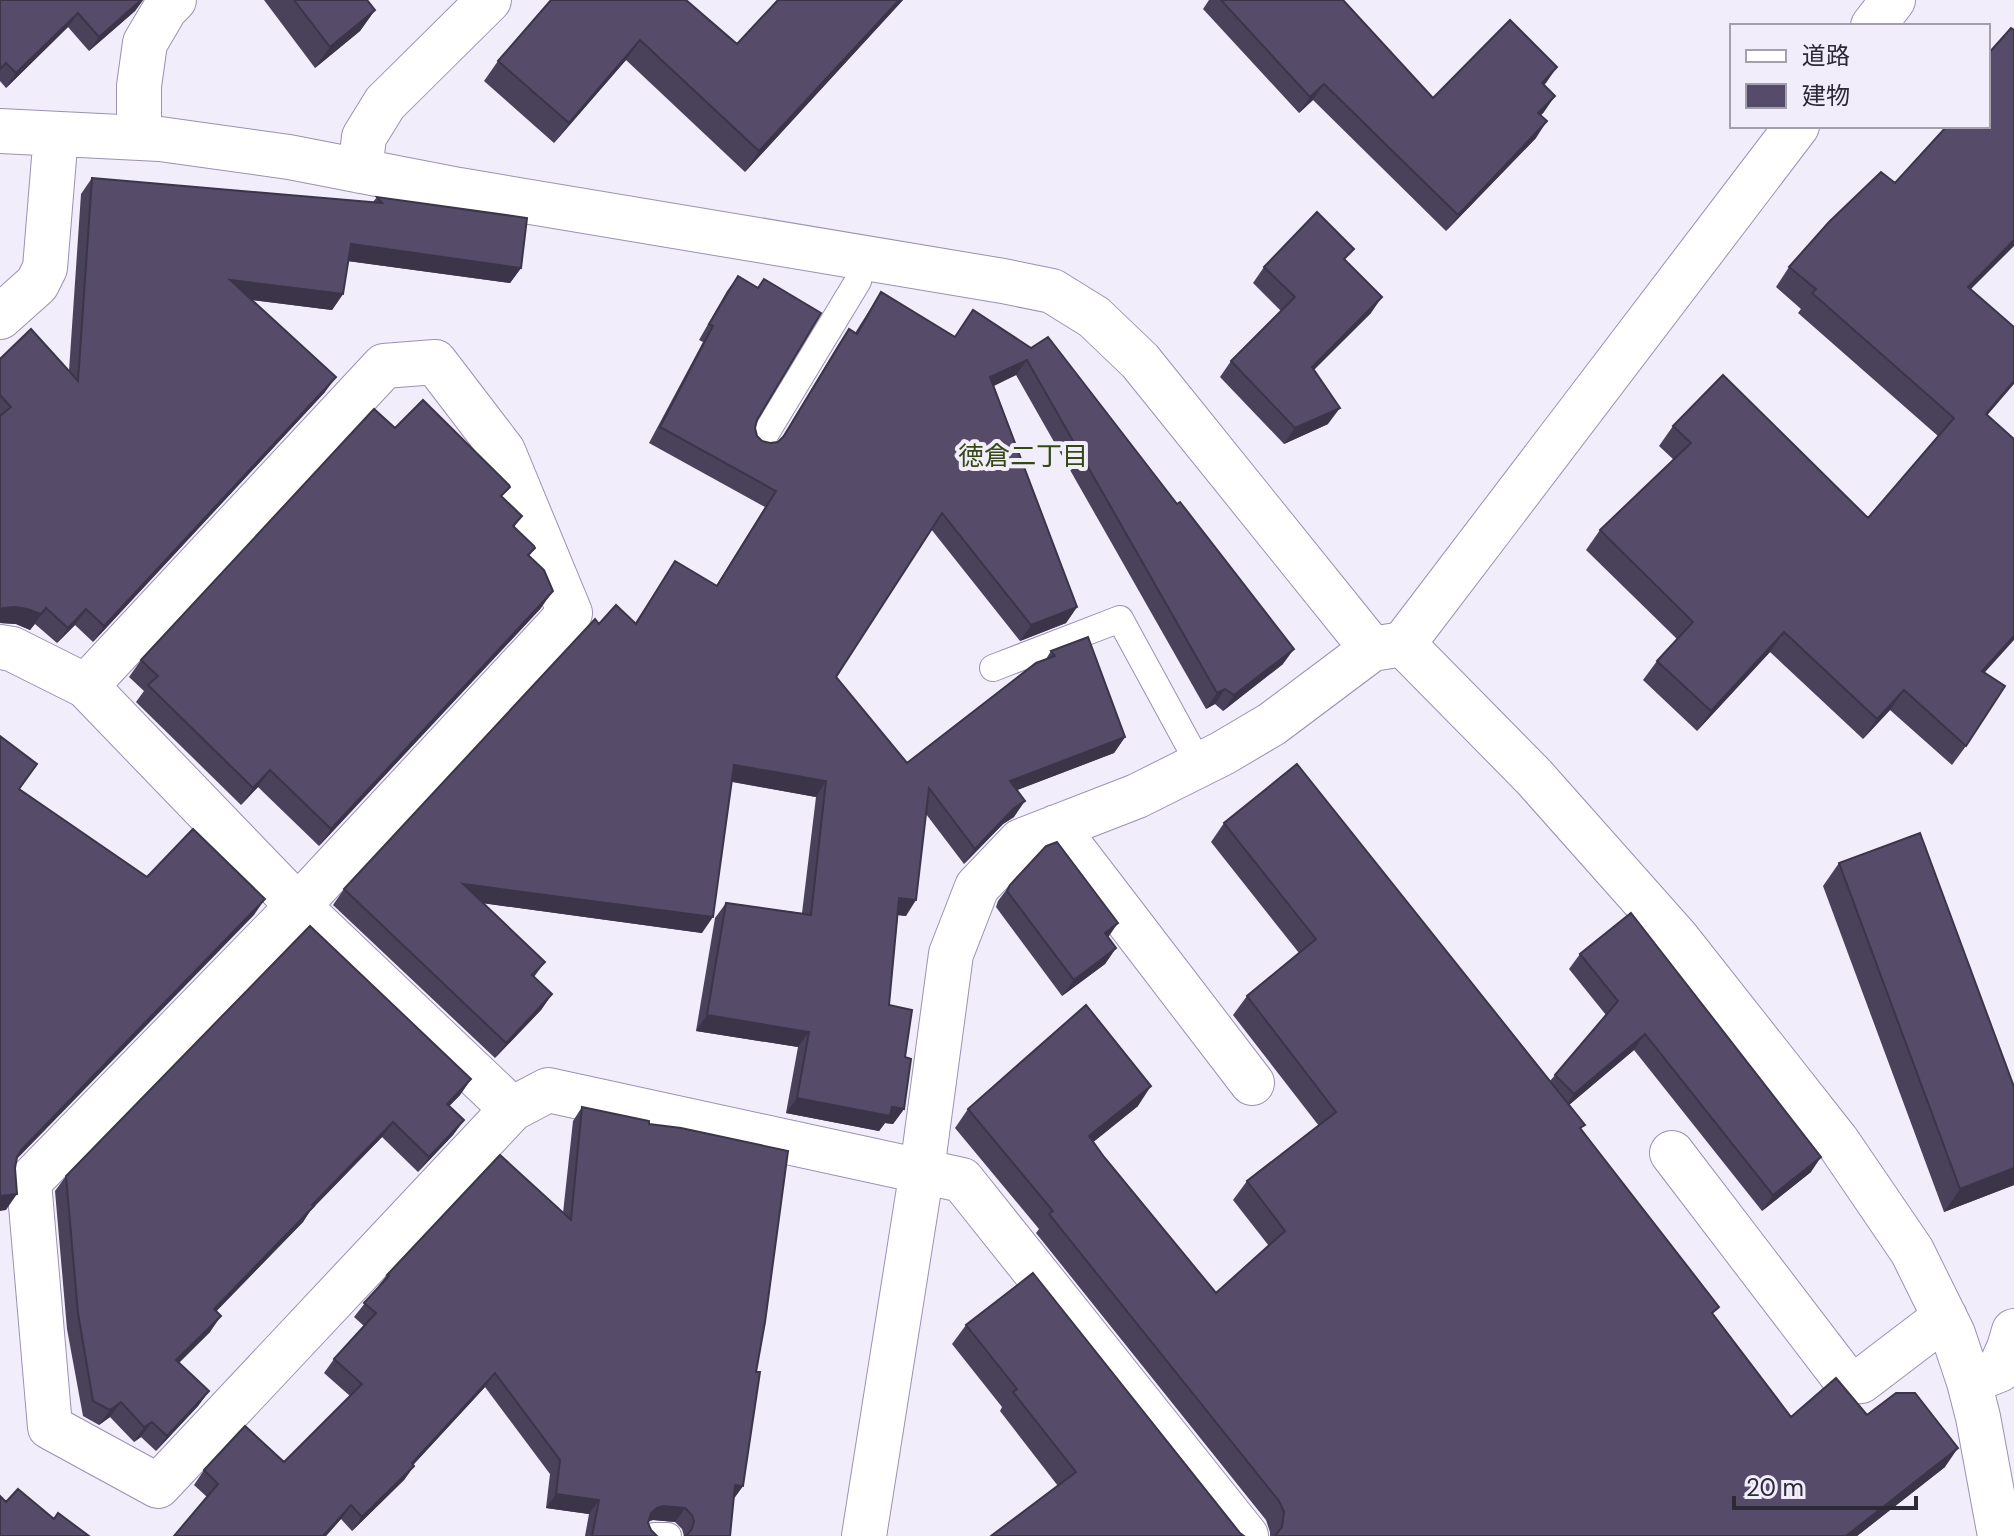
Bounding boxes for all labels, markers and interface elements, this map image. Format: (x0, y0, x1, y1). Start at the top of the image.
legend (1730, 24, 1990, 128)
text: 道路 (1802, 40, 1850, 71)
text: 建物 (1802, 80, 1850, 111)
district label: 徳倉二丁目 (958, 439, 1088, 473)
scale bar (1734, 1460, 1916, 1510)
text: 20 m (1746, 1472, 1804, 1503)

